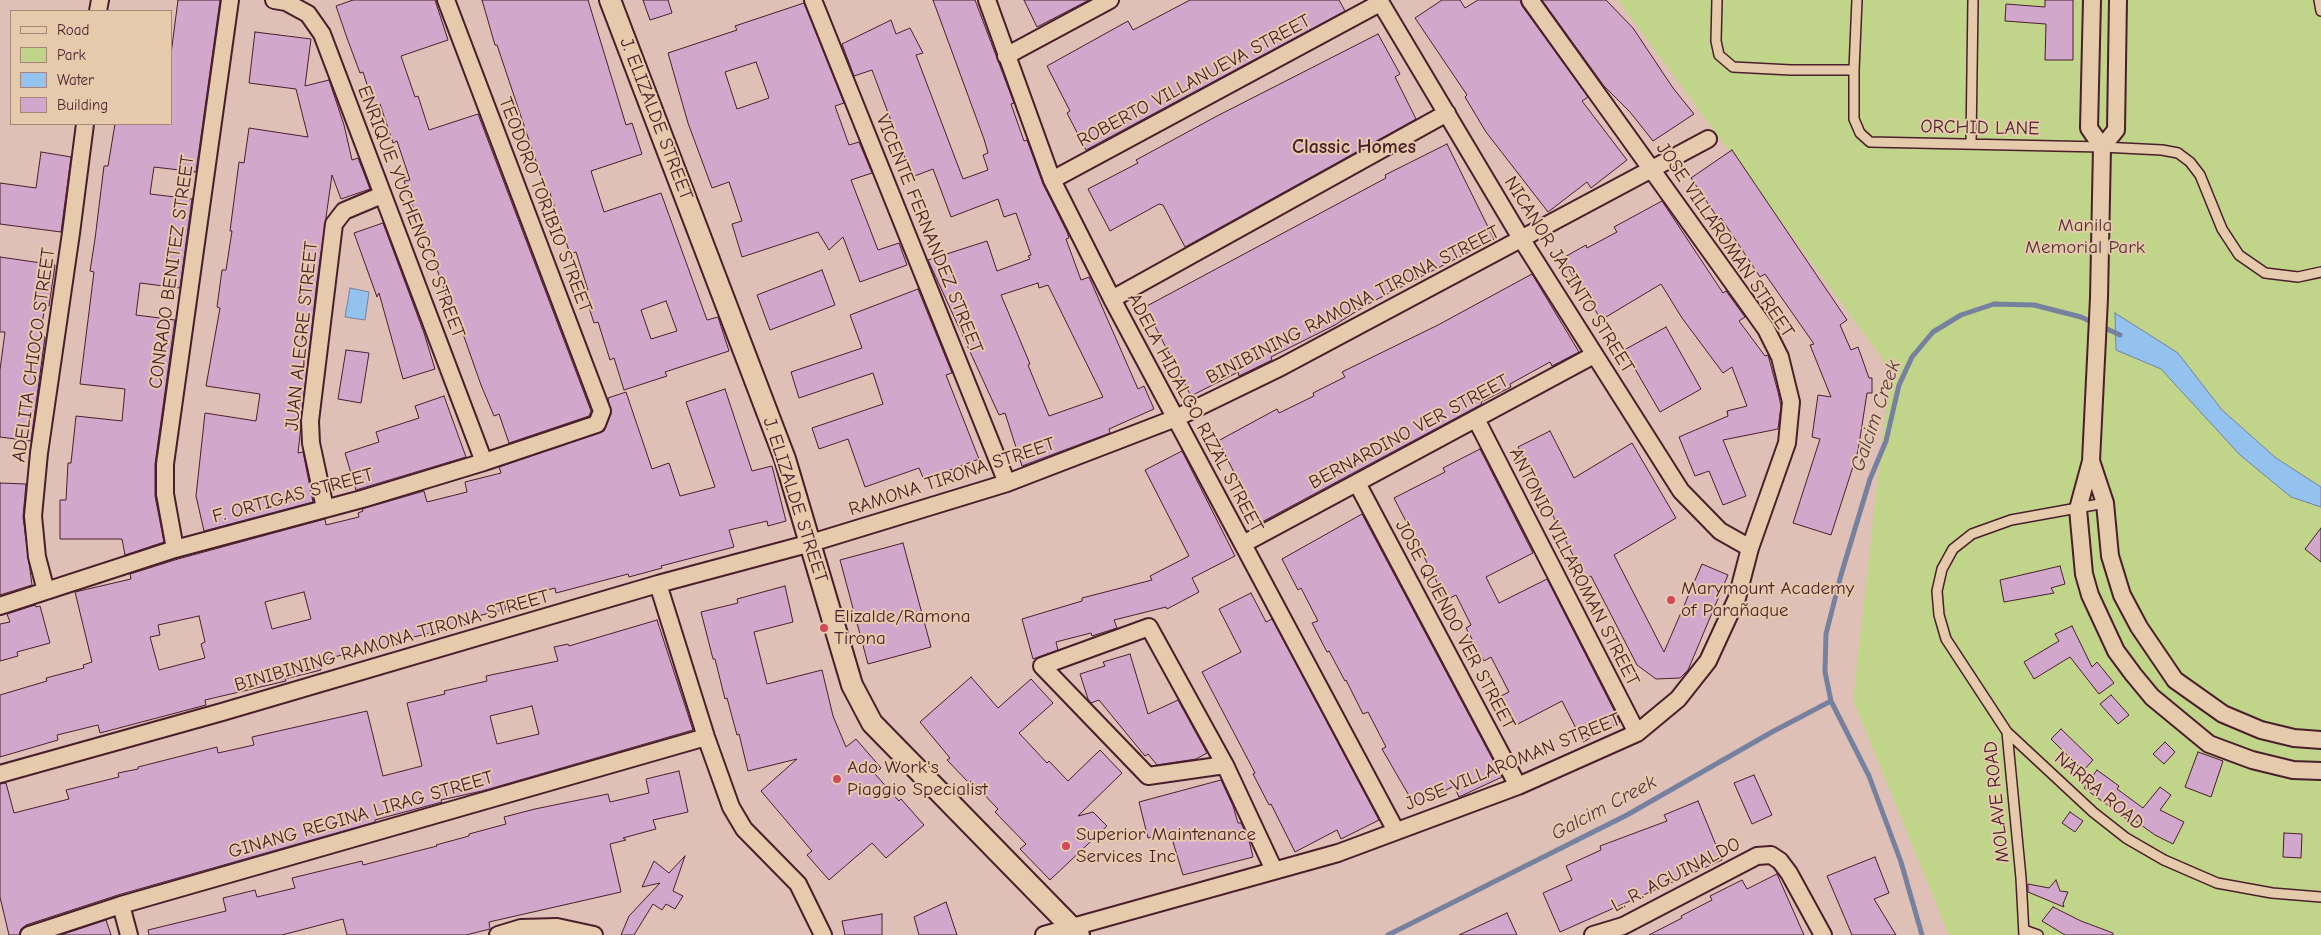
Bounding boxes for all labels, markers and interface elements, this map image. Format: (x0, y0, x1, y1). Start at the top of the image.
legend (10, 10, 172, 125)
street label: ROBERTO VILLANUEVA STREET (1073, 10, 1315, 152)
text: Road (57, 21, 89, 39)
street label: J. ELIZALDE STREET (614, 35, 698, 203)
text: Park (57, 46, 86, 64)
text: Water (57, 71, 94, 89)
street label: ENRIQUE YUCHENGCO STREET (352, 82, 470, 342)
street label: TEODORO TORIBIO STREET (493, 94, 597, 316)
text: Building (57, 96, 108, 114)
street label: VICENTE FERNANDEZ STREET (871, 111, 987, 357)
street label: ORCHID LANE (1920, 116, 2040, 140)
district label: Classic Homes (1292, 135, 1416, 159)
street label: JOSE VILLAROMAN STREET (1651, 138, 1799, 342)
street label: CONRADO BENITEZ STREET (144, 154, 200, 390)
street label: NICANOR JACINTO STREET (1499, 172, 1639, 378)
park label: Manila Memorial Park (2025, 215, 2145, 259)
street label: BINIBINING RAMONA TIRONA STREET (1202, 221, 1504, 389)
street label: JUAN ALEGRE STREET (281, 240, 323, 432)
street label: ADELITA CHIOCO STREET (8, 246, 60, 464)
street label: ADELA HIDALGO RIZAL STREET (1122, 289, 1268, 537)
water label: Galcim Creek (1846, 357, 1906, 475)
street label: BERNARDINO VER STREET (1305, 370, 1513, 494)
street label: J. ELIZALDE STREET (758, 415, 832, 585)
street label: RAMONA TIRONA STREET (846, 433, 1058, 521)
street label: ANTONIO VILLAROMAN STREET (1504, 444, 1644, 690)
street label: F. ORTIGAS STREET (210, 464, 376, 528)
street label: JOSE QUENDO VER STREET (1390, 516, 1520, 734)
place label: Marymount Academy of Parañaque (1681, 578, 1854, 622)
street label: BINIBINING RAMONA TIRONA STREET (232, 585, 552, 697)
marker: Marymount Academy of Parañaque (1665, 594, 1677, 606)
place label: Elizalde/Ramona Tirona (834, 606, 971, 650)
marker: Elizalde/Ramona Tirona (818, 622, 830, 634)
street label: JOSE VILLAROMAN STREET (1402, 708, 1624, 816)
street label: MOLAVE ROAD (1979, 740, 2015, 864)
street label: NARRA ROAD (2050, 747, 2148, 835)
place label: Ado Work's Piaggio Specialist (847, 757, 988, 801)
street label: GINANG REGINA LIRAG STREET (226, 766, 496, 864)
water label: Galcim Creek (1547, 770, 1661, 846)
marker: Ado Work's Piaggio Specialist (831, 773, 843, 785)
place label: Superior Maintenance Services Inc (1076, 824, 1256, 868)
street label: L. R. AGUINALDO (1608, 833, 1744, 917)
marker: Superior Maintenance Services Inc (1060, 840, 1072, 852)

